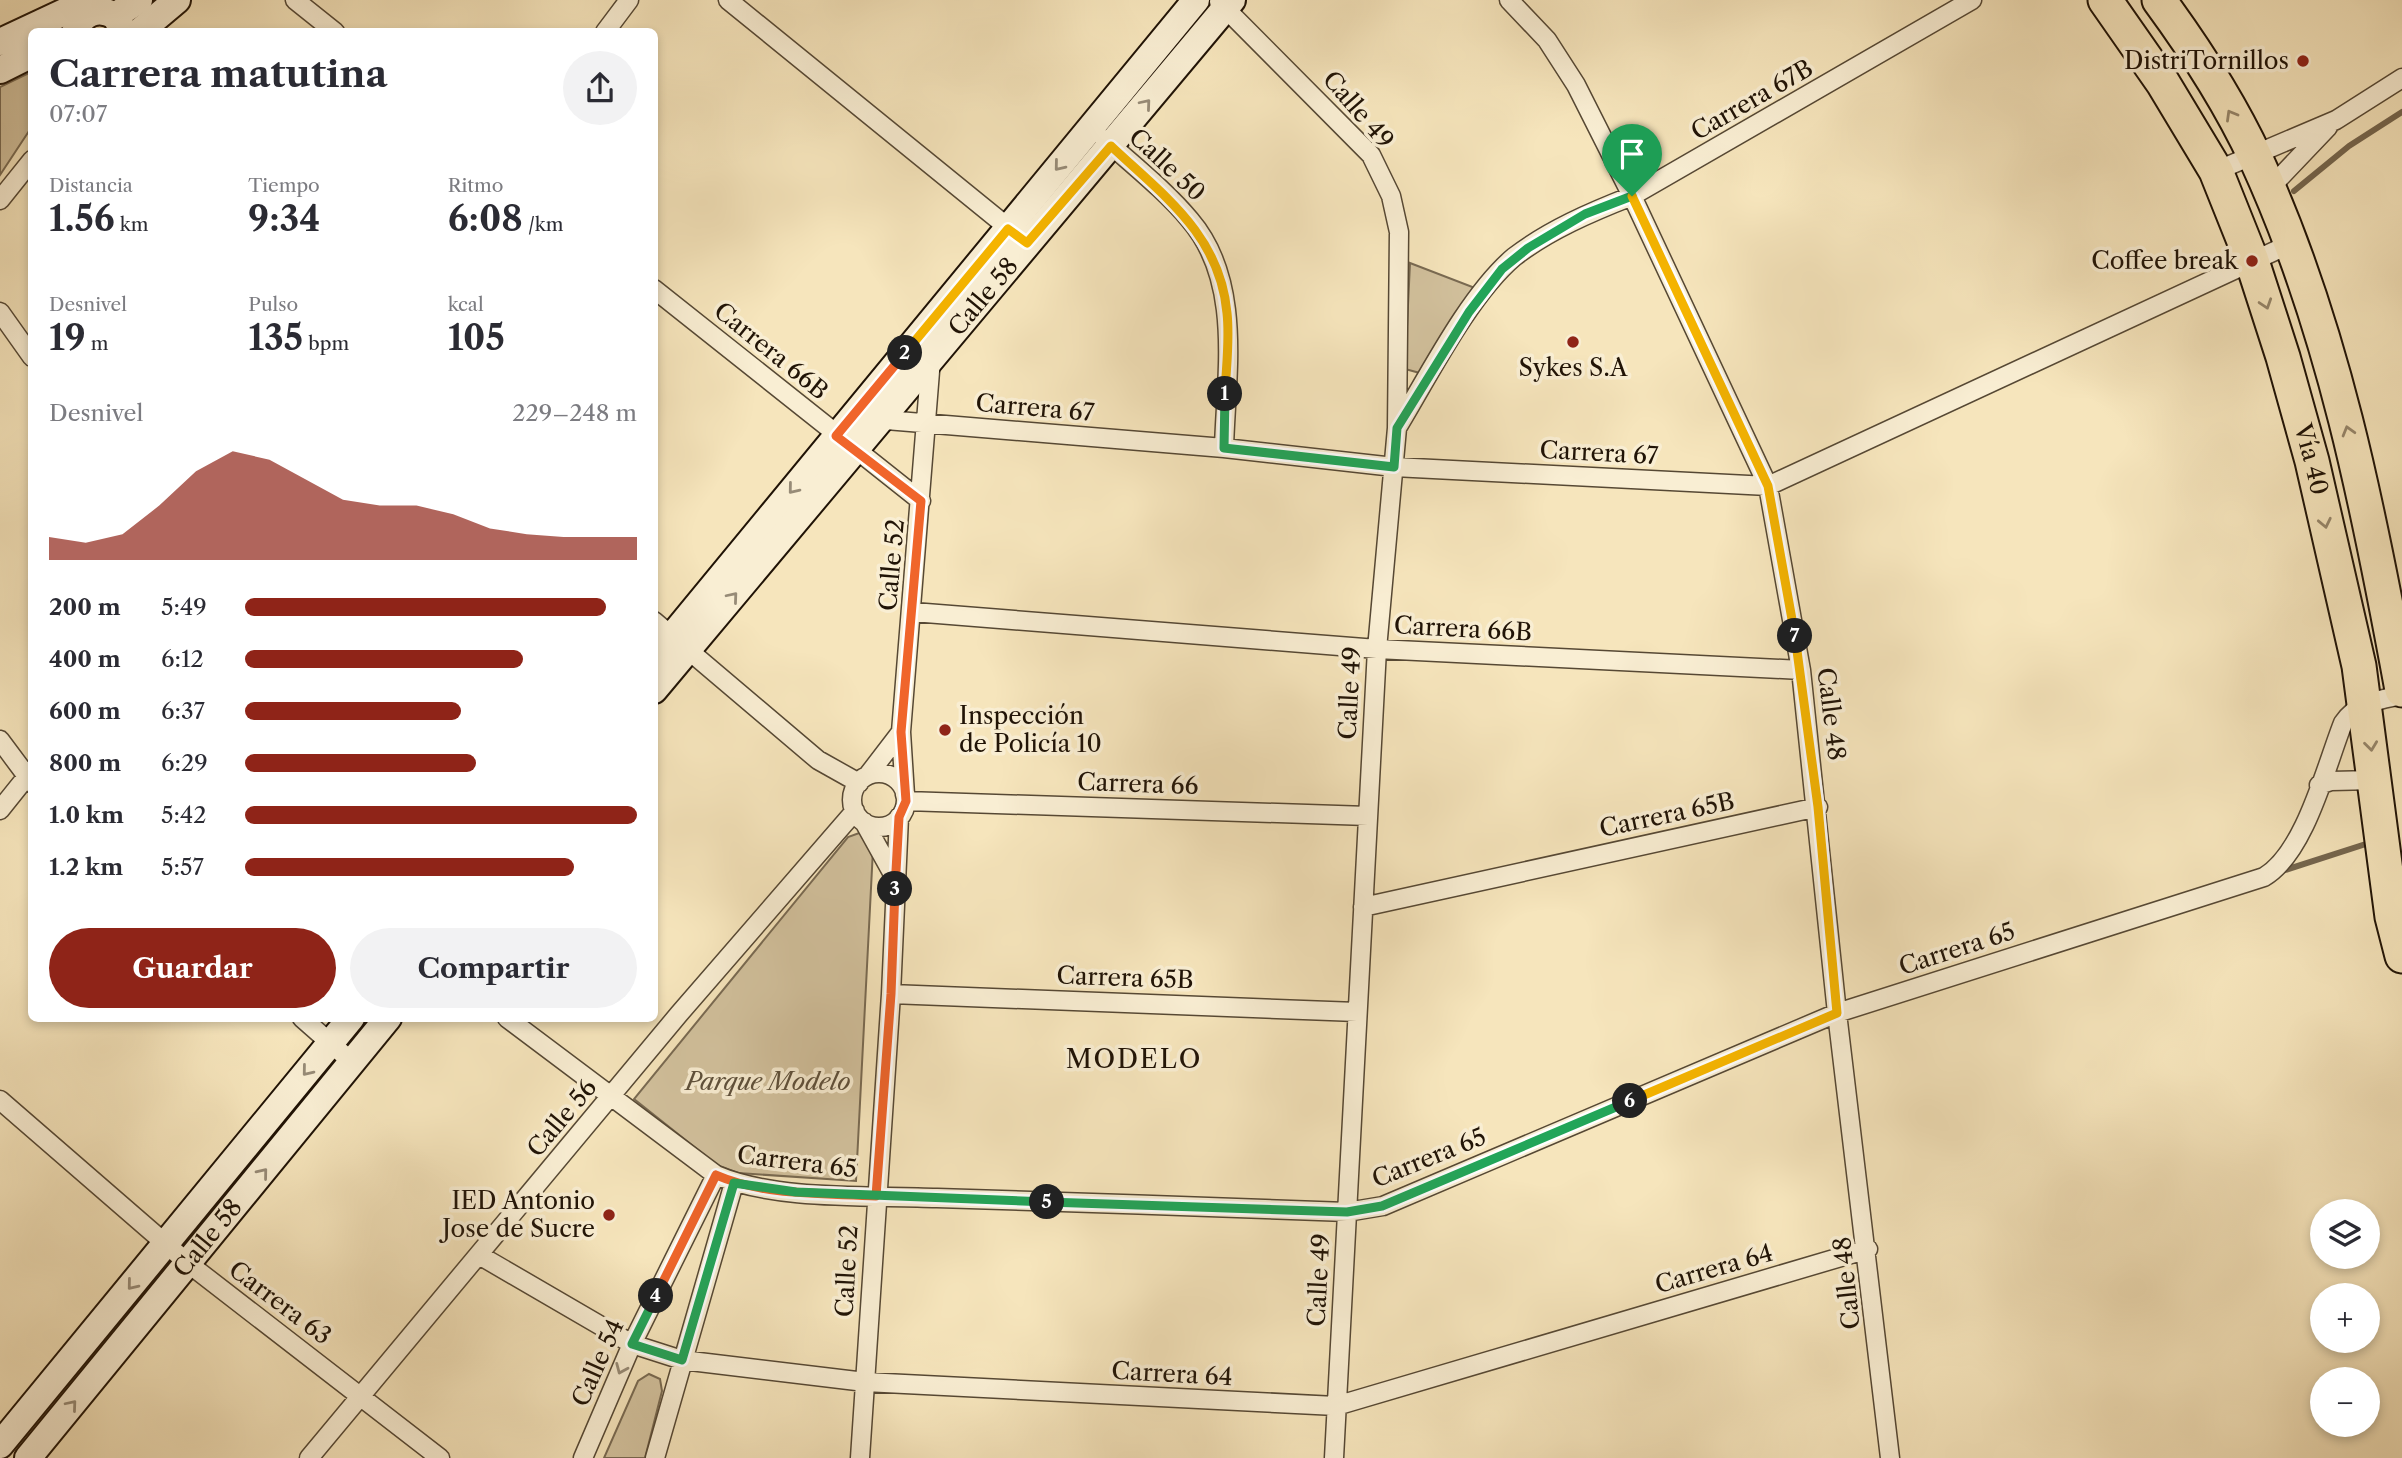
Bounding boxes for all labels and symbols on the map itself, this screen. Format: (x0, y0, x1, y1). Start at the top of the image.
place label: DistriTornillos (2124, 46, 2289, 75)
street label: Carrera 67B (1686, 53, 1818, 146)
marker: DistriTornillos (2295, 53, 2311, 69)
street label: Calle 49 (1317, 65, 1400, 154)
one-way arrow (1137, 100, 1150, 112)
one-way arrow (2226, 110, 2239, 122)
street label: Calle 50 (1123, 122, 1211, 207)
pin (1602, 124, 1662, 196)
one-way arrow (1055, 158, 1067, 171)
place label: Coffee break (2091, 246, 2239, 275)
street label: Calle 58 (942, 252, 1024, 341)
marker: Coffee break (2244, 253, 2260, 269)
street label: Carrera 66B (709, 296, 834, 405)
one-way arrow (2257, 297, 2272, 309)
marker: Sykes S.A (1565, 334, 1581, 350)
pin: 2 (888, 336, 922, 370)
place label: Sykes S.A (1518, 353, 1629, 382)
pin: 1 (1208, 376, 1242, 412)
street label: Carrera 67 (975, 388, 1096, 427)
street label: Vía 40 (2288, 419, 2334, 498)
one-way arrow (2342, 425, 2357, 437)
street label: Carrera 67 (1539, 435, 1659, 470)
one-way arrow (789, 480, 801, 493)
one-way arrow (2317, 517, 2332, 529)
street label: Calle 52 (873, 518, 910, 612)
one-way arrow (725, 592, 738, 604)
street label: Carrera 66B (1393, 610, 1533, 647)
pin: 7 (1778, 618, 1812, 654)
street label: Calle 49 (1333, 646, 1366, 740)
street label: Calle 48 (1811, 666, 1852, 762)
place label: Inspección de Policía 10 (959, 701, 1102, 758)
marker: Inspección de Policía 10 (937, 722, 953, 738)
one-way arrow (2363, 740, 2378, 752)
street label: Carrera 66 (1077, 767, 1199, 800)
street label: Carrera 65B (1597, 786, 1737, 843)
pin: 3 (878, 872, 912, 906)
street label: Carrera 65 (1895, 916, 2019, 981)
street label: Carrera 65B (1056, 961, 1194, 994)
district label: MODELO (1066, 1043, 1202, 1075)
one-way arrow (303, 1062, 315, 1075)
park label: Parque Modelo (683, 1067, 851, 1096)
street label: Calle 56 (521, 1073, 602, 1162)
pin: 6 (1612, 1084, 1648, 1118)
street label: Carrera 65 (1368, 1122, 1490, 1194)
street label: Carrera 65 (736, 1140, 859, 1183)
one-way arrow (254, 1168, 267, 1180)
pin: 5 (1030, 1184, 1064, 1220)
place label: IED Antonio Jose de Sucre (438, 1186, 595, 1243)
street label: Calle 58 (167, 1193, 248, 1283)
marker: IED Antonio Jose de Sucre (601, 1207, 617, 1223)
street label: Calle 52 (830, 1224, 863, 1318)
street label: Calle 49 (1302, 1233, 1335, 1327)
street label: Calle 48 (1827, 1235, 1866, 1331)
street label: Carrera 64 (1652, 1238, 1776, 1299)
street label: Carrera 63 (223, 1255, 337, 1350)
one-way arrow (128, 1276, 140, 1289)
pin: 4 (638, 1278, 674, 1314)
street label: Calle 54 (566, 1315, 630, 1411)
street label: Carrera 64 (1111, 1356, 1233, 1391)
one-way arrow (616, 1362, 630, 1374)
one-way arrow (64, 1401, 76, 1414)

